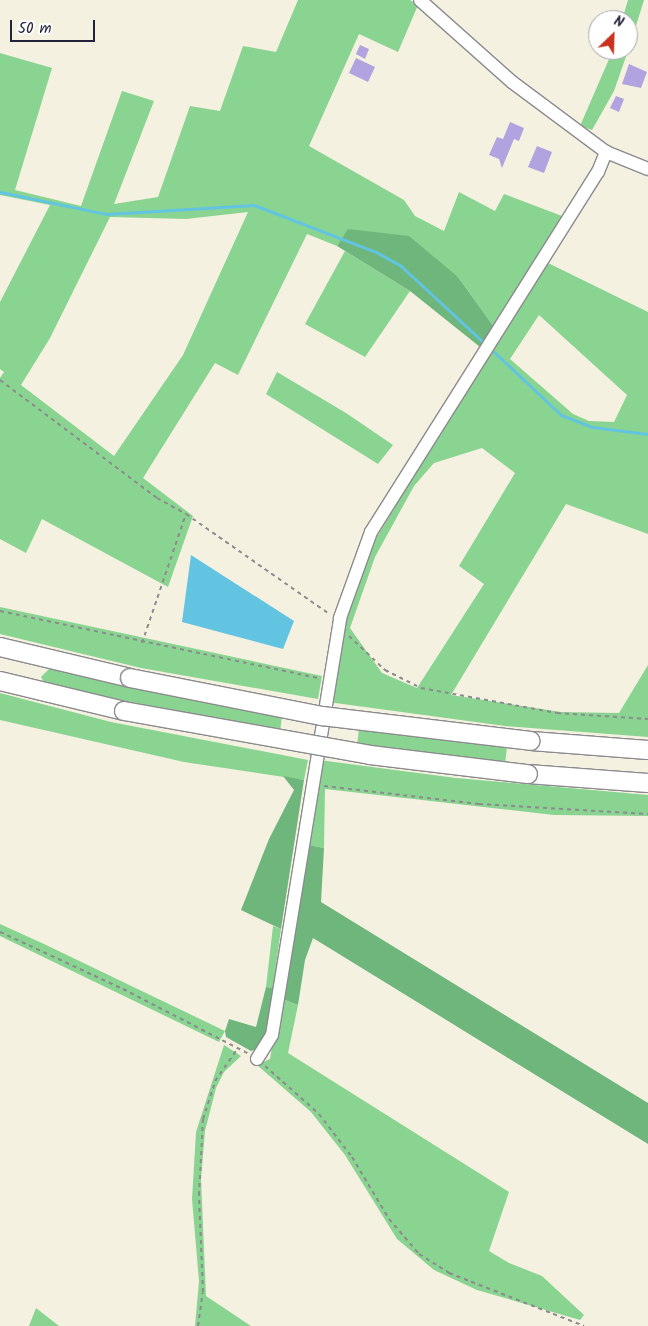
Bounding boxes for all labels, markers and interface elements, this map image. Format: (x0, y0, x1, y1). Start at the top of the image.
scale bar (12, 10, 98, 42)
north arrow (588, 10, 638, 60)
text: N (610, 10, 627, 34)
text: 50 m (18, 17, 52, 41)

